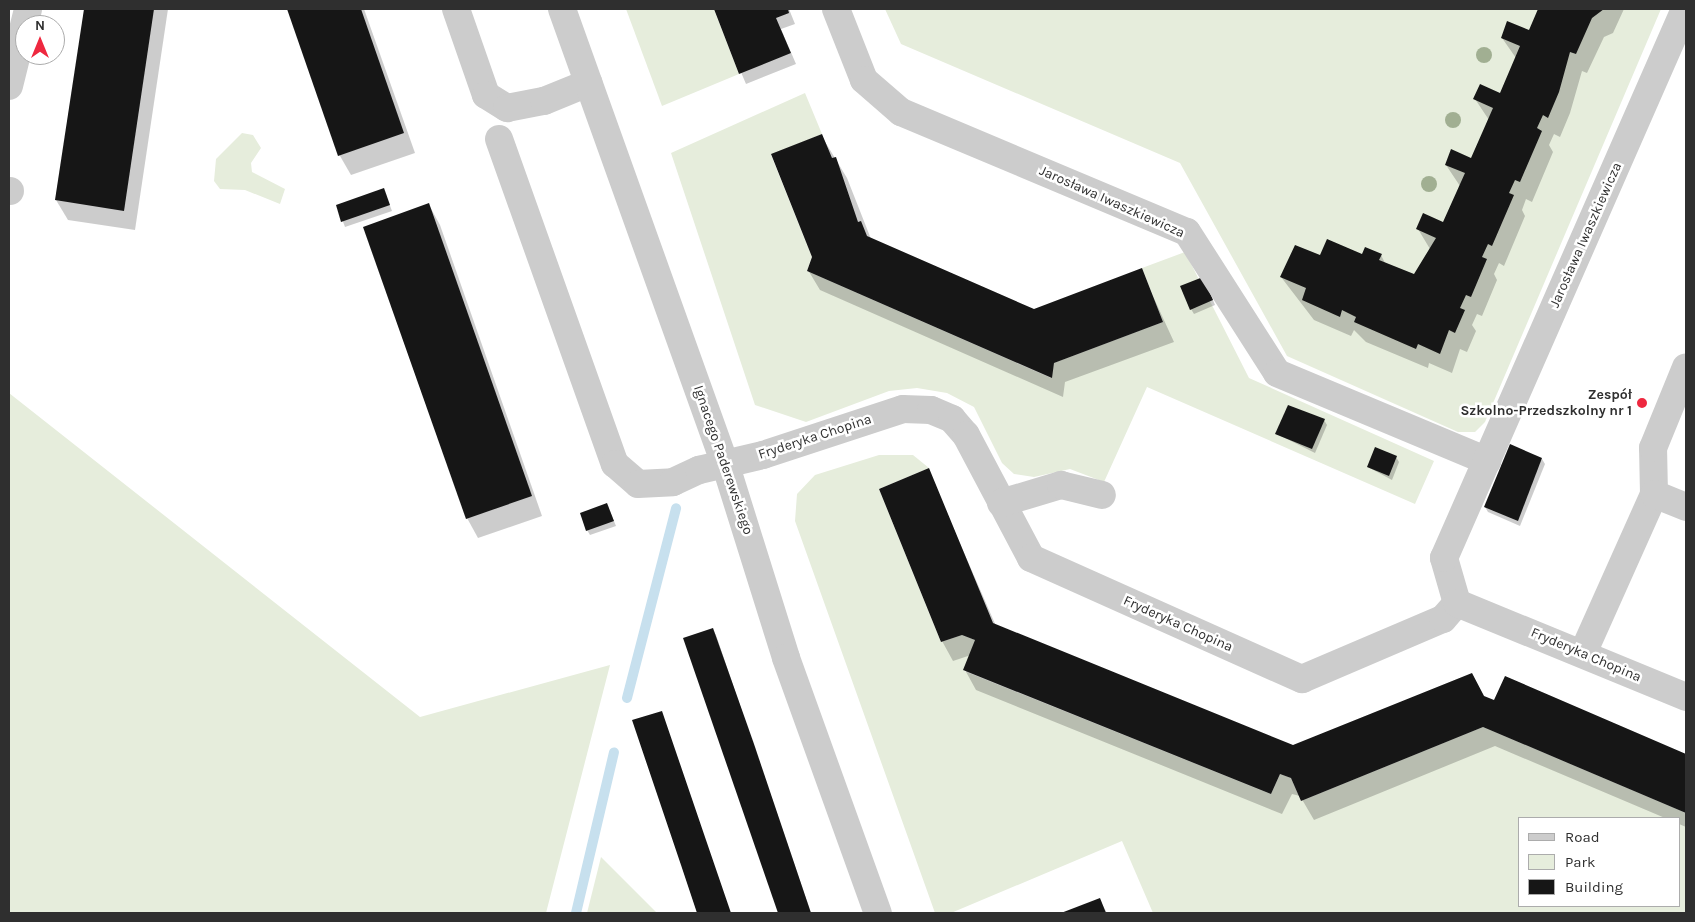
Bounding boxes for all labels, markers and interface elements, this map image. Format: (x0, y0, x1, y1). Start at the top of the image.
north arrow (15, 15, 65, 65)
text: N (35, 17, 45, 34)
street label: Jarosława Iwaszkiewicza (1546, 160, 1626, 310)
street label: Jarosława Iwaszkiewicza (1037, 162, 1187, 242)
street label: Ignacego Paderewskiego (690, 383, 756, 537)
place label: Zespół Szkolno-Przedszkolny nr 1 (1460, 387, 1632, 420)
marker: Zespół Szkolno-Przedszkolny nr 1 (1636, 397, 1648, 409)
street label: Fryderyka Chopina (756, 411, 874, 463)
street label: Fryderyka Chopina (1121, 592, 1235, 656)
street label: Fryderyka Chopina (1528, 624, 1644, 686)
legend (1518, 817, 1680, 907)
text: Road (1565, 828, 1600, 846)
text: Park (1565, 853, 1595, 871)
text: Building (1565, 878, 1623, 896)

